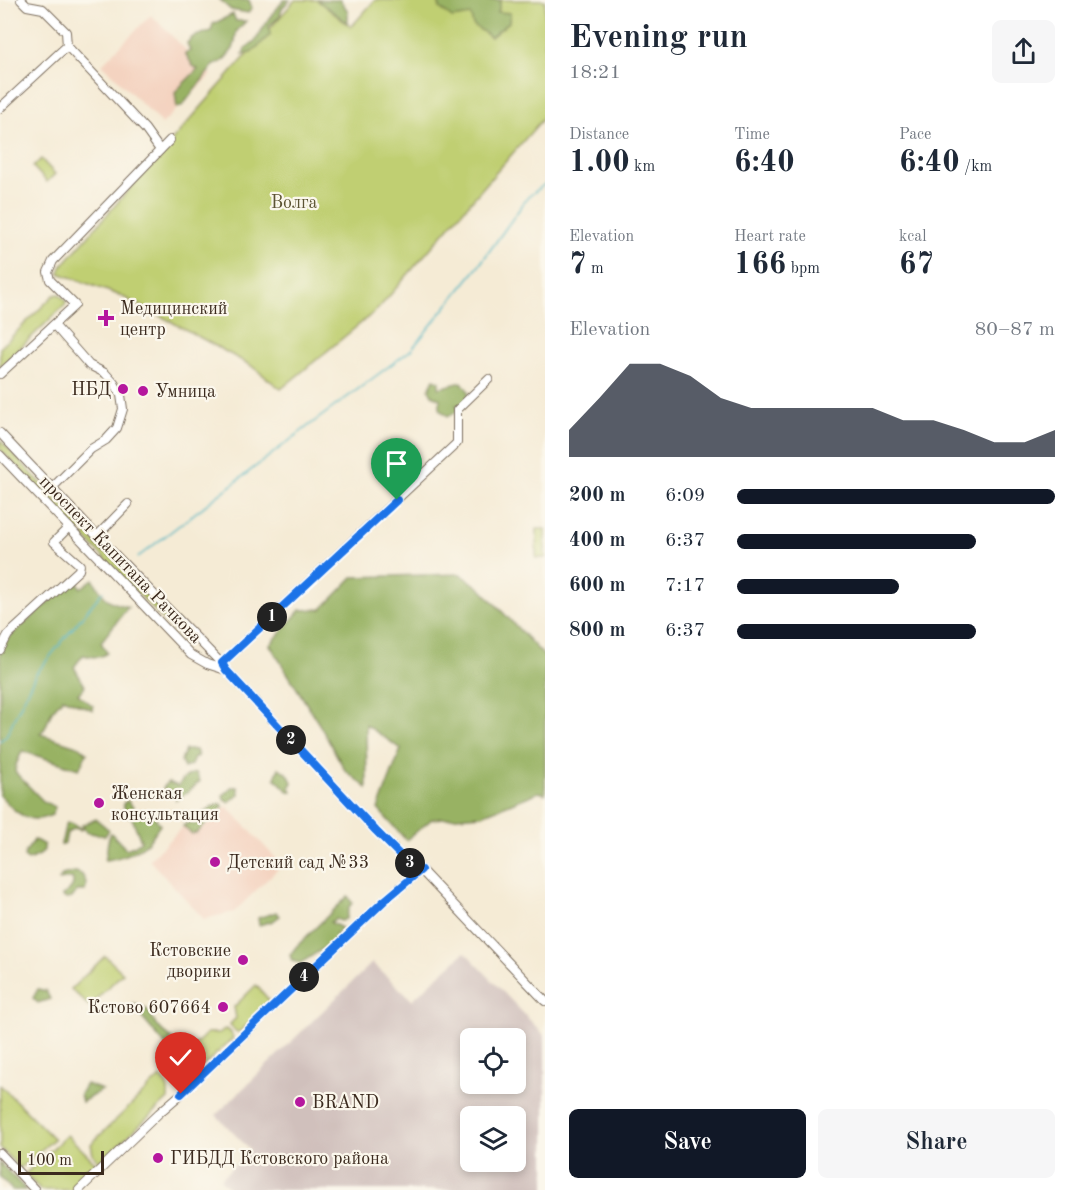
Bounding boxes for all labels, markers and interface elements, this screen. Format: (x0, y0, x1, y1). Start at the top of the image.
button: share (992, 20, 1055, 83)
text: Evening run (569, 22, 748, 55)
text: 18:21 (569, 63, 621, 83)
text: Distance (569, 127, 629, 143)
text: Time (734, 127, 770, 143)
text: Pace (899, 127, 931, 143)
text: 1.00 (569, 148, 630, 178)
text: 6:40 (734, 148, 795, 178)
text: 6:40 (899, 148, 960, 178)
text: km (630, 159, 655, 175)
text: /km (960, 159, 992, 175)
park label: Волга (271, 194, 317, 212)
text: Elevation (569, 229, 634, 245)
text: Heart rate (734, 229, 806, 245)
text: kcal (899, 229, 927, 245)
text: 7 (569, 250, 586, 280)
text: 166 (734, 250, 786, 280)
text: 67 (899, 250, 934, 280)
text: m (586, 261, 604, 277)
text: bpm (786, 261, 820, 277)
place label: Медицинский центр (120, 300, 228, 339)
marker: Медицинский центр (97, 309, 115, 327)
text: Elevation (569, 320, 650, 340)
text: 80–87 m (975, 320, 1055, 340)
place label: НБД (71, 381, 111, 399)
marker: НБД (116, 382, 130, 396)
place label: Умница (155, 383, 216, 401)
marker: Умница (136, 384, 150, 398)
pin (371, 438, 422, 500)
icon: arrive (380, 447, 413, 480)
street label: проспект Капитана Рачкова (36, 473, 205, 647)
text: 200 m (569, 486, 625, 506)
text: 6:09 (665, 486, 705, 506)
text: 400 m (569, 531, 625, 551)
text: 6:37 (665, 531, 705, 551)
text: 600 m (569, 576, 625, 596)
text: 7:17 (665, 576, 705, 596)
pin: 1 (257, 602, 287, 632)
text: 1 (267, 609, 277, 625)
text: 800 m (569, 621, 625, 641)
text: 6:37 (665, 621, 705, 641)
pin: 2 (276, 725, 306, 755)
text: 2 (286, 732, 296, 748)
place label: Женская консультация (111, 785, 219, 824)
marker: Женская консультация (92, 796, 106, 810)
pin: 3 (395, 848, 425, 878)
place label: Детский сад №33 (227, 854, 369, 872)
marker: Детский сад №33 (208, 855, 222, 869)
text: 3 (405, 855, 415, 871)
place label: Кстовские дворики (149, 942, 231, 981)
marker: Кстовские дворики (236, 953, 250, 967)
pin: 4 (289, 962, 319, 992)
text: 4 (299, 969, 309, 985)
place label: Кстово 607664 (87, 999, 211, 1017)
marker: Кстово 607664 (216, 1000, 230, 1014)
map controls (460, 1028, 526, 1172)
button: locate (460, 1028, 526, 1094)
pin (155, 1032, 206, 1094)
icon: check (164, 1041, 197, 1074)
place label: BRAND (312, 1094, 379, 1112)
marker: BRAND (293, 1095, 307, 1109)
button: layers (460, 1106, 526, 1172)
button: Save (569, 1109, 806, 1178)
button: Share (818, 1109, 1055, 1178)
scale bar (18, 1148, 104, 1176)
place label: ГИБДД Кстовского района (170, 1150, 389, 1168)
marker: ГИБДД Кстовского района (151, 1151, 165, 1165)
text: 100 m (27, 1153, 72, 1169)

